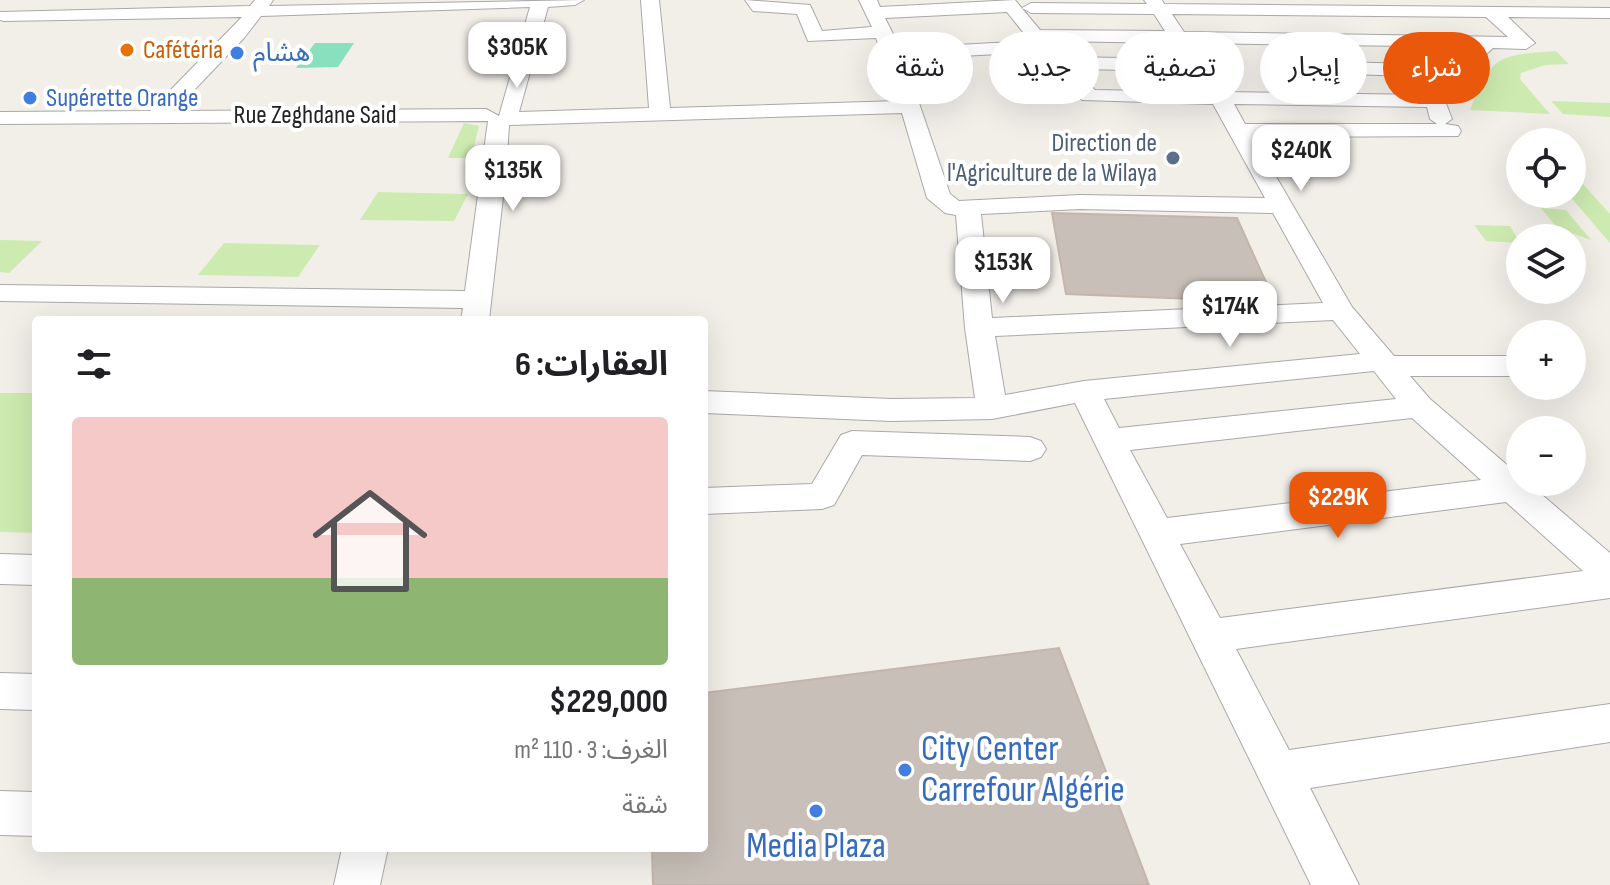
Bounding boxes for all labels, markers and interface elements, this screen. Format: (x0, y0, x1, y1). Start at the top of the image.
pin: $305K (461, 22, 573, 90)
text: $305K (486, 32, 548, 63)
chip: شقة (867, 32, 973, 104)
chip: جديد (989, 32, 1099, 104)
chip: تصفية (1115, 32, 1244, 104)
chip: إيجار (1260, 32, 1367, 104)
chip: شراء (1383, 32, 1490, 104)
place label: Cafétéria (143, 35, 223, 66)
place label: هشام (253, 38, 310, 72)
marker: Cafétéria (118, 41, 136, 59)
marker: هشام (228, 44, 246, 62)
place label: Supérette Orange (46, 83, 199, 114)
marker: Supérette Orange (21, 89, 39, 107)
street label: Rue Zeghdane Said (233, 100, 397, 131)
pin: $240K (1245, 125, 1357, 193)
place label: Direction de l'Agriculture de la Wilaya (947, 128, 1157, 189)
map controls (1506, 128, 1586, 496)
button: locate (1506, 128, 1586, 208)
text: $240K (1270, 135, 1332, 166)
pin: $135K (457, 145, 569, 213)
marker: Direction de l'Agriculture de la Wilaya (1164, 149, 1182, 167)
text: $135K (483, 155, 543, 186)
button: layers (1506, 224, 1586, 304)
pin: $153K (947, 237, 1059, 305)
text: $153K (973, 247, 1033, 278)
pin: $174K (1174, 281, 1286, 349)
text: $174K (1201, 291, 1259, 322)
button: + (1506, 320, 1586, 400)
icon: filters (72, 342, 116, 386)
text: العقارات: 6 (515, 344, 668, 385)
button: − (1506, 416, 1586, 496)
icon: home (298, 469, 442, 613)
pin: $229K (1282, 472, 1394, 540)
text: $229K (1307, 482, 1369, 513)
text: $229,000 (549, 681, 668, 722)
place label: City Center Carrefour Algérie (921, 728, 1125, 812)
text: الغرف: 3 · 110 m² (514, 735, 668, 766)
marker: City Center Carrefour Algérie (896, 761, 914, 779)
text: شقة (622, 790, 668, 821)
marker: Media Plaza (807, 802, 825, 820)
place label: Media Plaza (746, 825, 886, 868)

